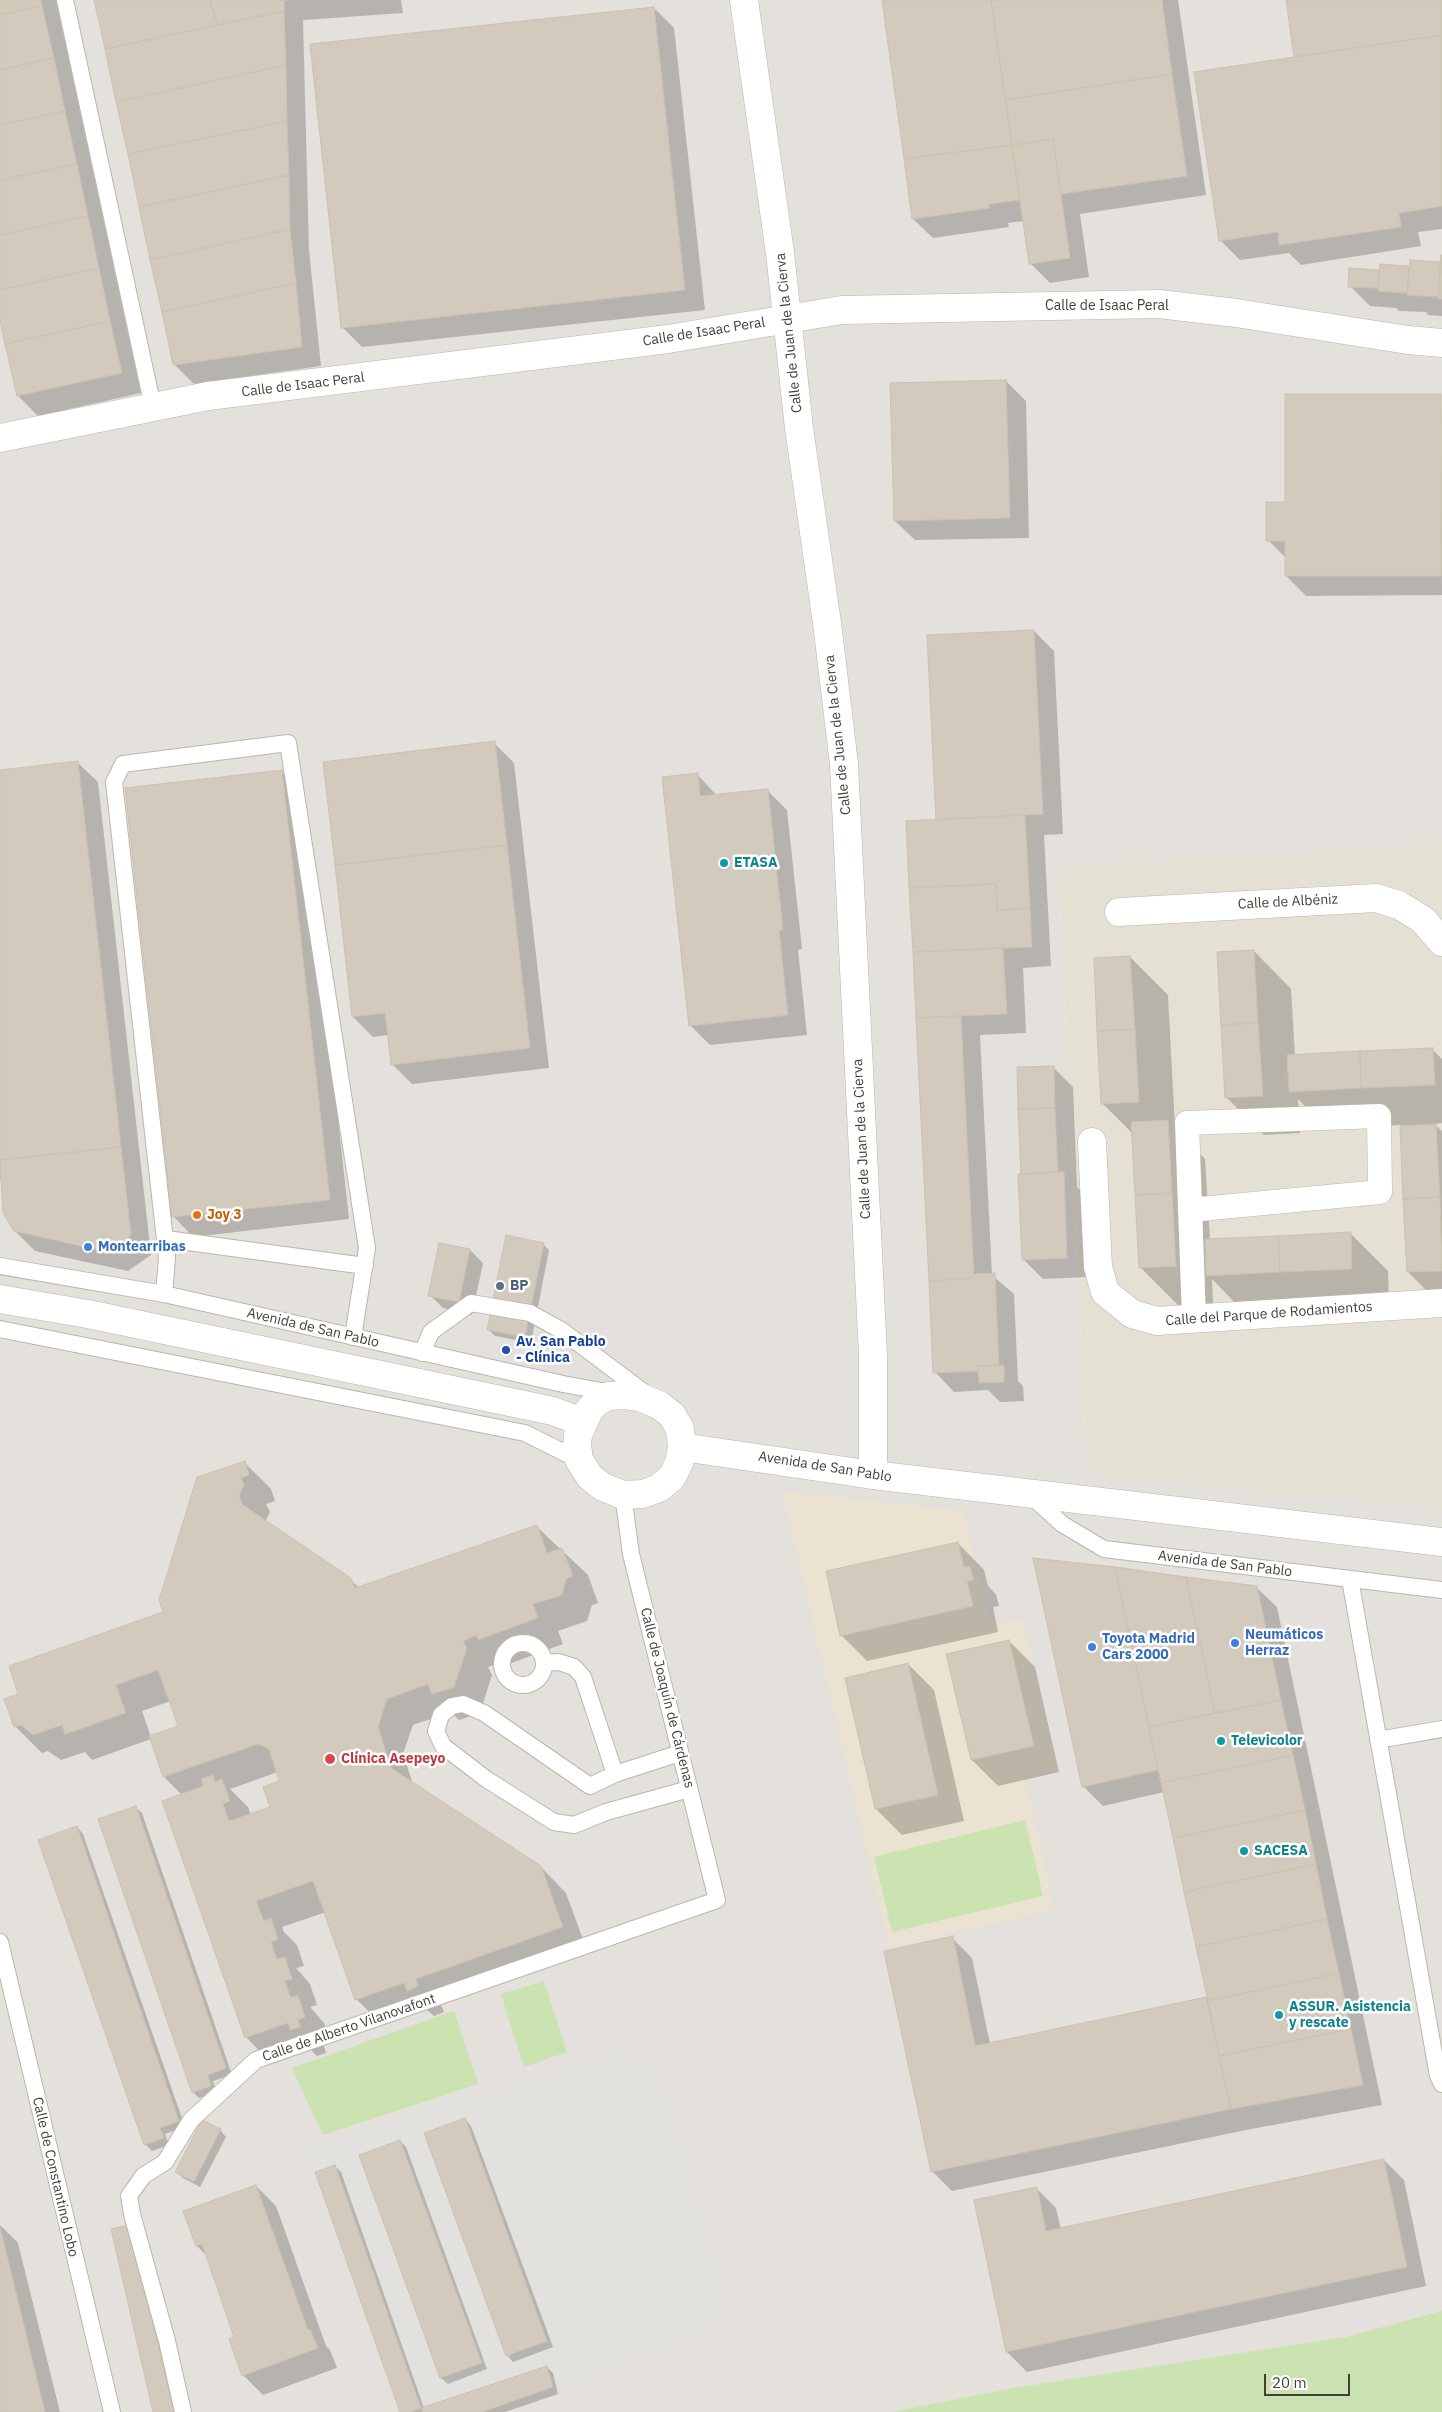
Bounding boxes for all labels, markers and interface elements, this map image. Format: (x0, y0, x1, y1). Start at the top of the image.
street label: Calle de Juan de la Cierva (772, 252, 806, 414)
street label: Calle de Isaac Peral (1045, 298, 1169, 314)
street label: Calle de Isaac Peral (642, 314, 766, 350)
street label: Calle de Isaac Peral (241, 369, 365, 401)
street label: Calle de Juan de la Cierva (821, 654, 855, 816)
place label: ETASA (734, 855, 778, 871)
marker: ETASA (718, 857, 730, 869)
street label: Calle de Albéniz (1237, 891, 1339, 913)
street label: Calle de Juan de la Cierva (849, 1058, 875, 1220)
place label: Joy 3 (207, 1207, 242, 1223)
marker: Joy 3 (191, 1209, 203, 1221)
place label: Montearribas (98, 1239, 186, 1255)
marker: Montearribas (82, 1241, 94, 1253)
place label: BP (510, 1278, 529, 1294)
marker: BP (494, 1280, 506, 1292)
street label: Calle del Parque de Rodamientos (1165, 1298, 1373, 1330)
street label: Avenida de San Pablo (245, 1305, 381, 1351)
place label: Av. San Pablo - Clínica (516, 1334, 606, 1366)
marker: Av. San Pablo - Clínica (500, 1344, 512, 1356)
street label: Avenida de San Pablo (757, 1448, 893, 1486)
street label: Avenida de San Pablo (1157, 1547, 1293, 1581)
street label: Calle de Joaquín de Cárdenas (636, 1606, 698, 1790)
place label: Neumáticos Herraz (1245, 1627, 1323, 1660)
place label: Toyota Madrid Cars 2000 (1102, 1631, 1195, 1664)
marker: Neumáticos Herraz (1229, 1637, 1241, 1649)
marker: Toyota Madrid Cars 2000 (1086, 1641, 1098, 1653)
place label: Televicolor (1231, 1733, 1302, 1749)
marker: Televicolor (1215, 1735, 1227, 1747)
place label: Clínica Asepeyo (341, 1751, 445, 1767)
marker: Clínica Asepeyo (323, 1752, 337, 1766)
place label: SACESA (1254, 1843, 1308, 1859)
marker: SACESA (1238, 1845, 1250, 1857)
street label: Calle de Alberto Vilanovafont (260, 1990, 438, 2066)
place label: ASSUR. Asistencia y rescate (1289, 1999, 1411, 2031)
marker: ASSUR. Asistencia y rescate (1273, 2009, 1285, 2021)
street label: Calle de Constantino Lobo (28, 2095, 82, 2259)
scale bar (1267, 2364, 1353, 2396)
text: 20 m (1272, 2373, 1307, 2392)

